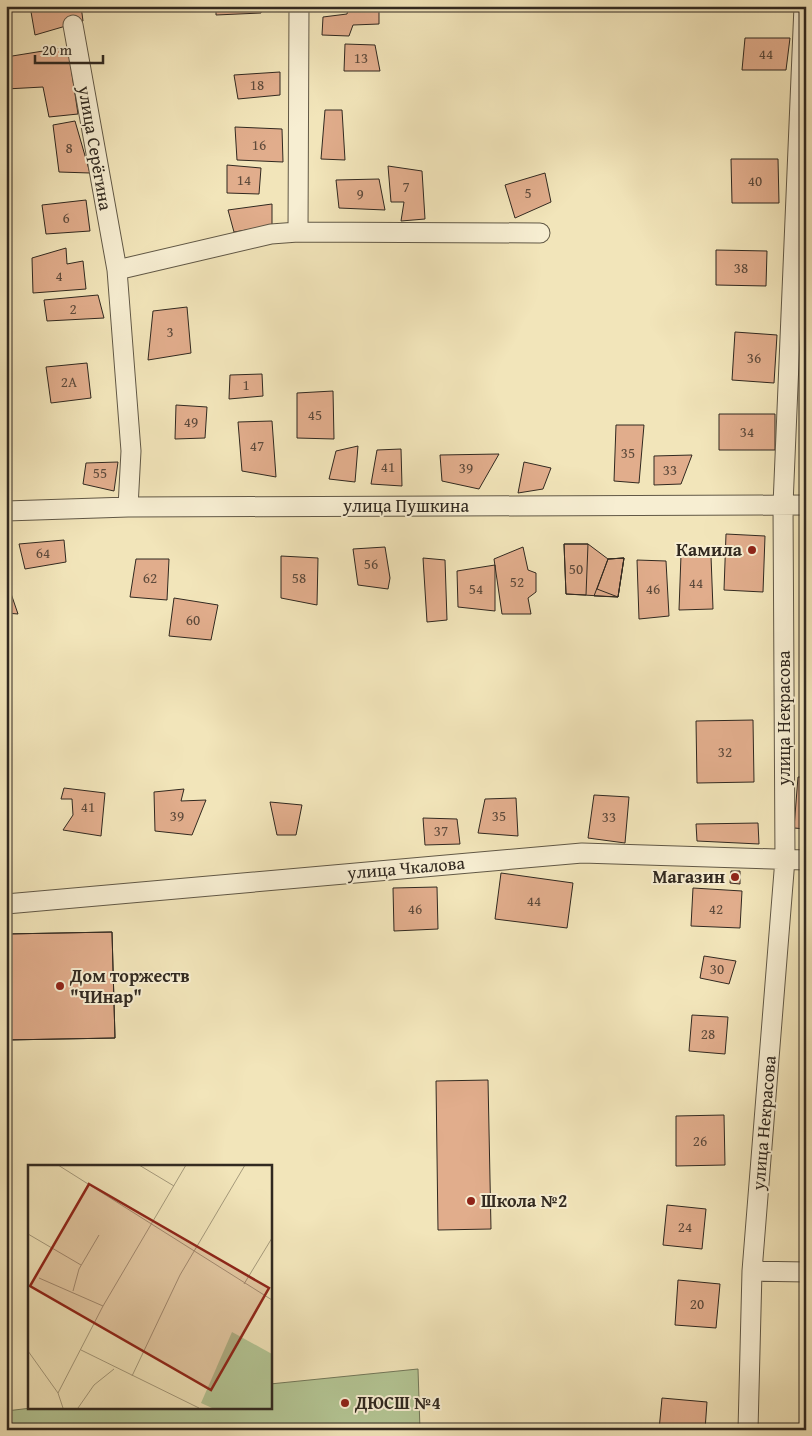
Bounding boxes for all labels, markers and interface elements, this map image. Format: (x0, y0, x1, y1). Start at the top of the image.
scale bar (35, 32, 102, 64)
text: 20 m (42, 39, 73, 60)
house number: 44 (759, 43, 773, 64)
house number: 13 (354, 47, 368, 68)
house number: 18 (250, 74, 264, 95)
street label: улица Серёгина (71, 82, 120, 213)
house number: 16 (252, 134, 266, 155)
house number: 8 (65, 137, 73, 158)
house number: 14 (237, 169, 251, 190)
house number: 40 (748, 170, 762, 191)
house number: 7 (402, 176, 410, 197)
house number: 5 (524, 182, 532, 203)
house number: 9 (356, 183, 364, 204)
house number: 6 (62, 207, 70, 228)
house number: 38 (734, 257, 748, 278)
house number: 4 (55, 265, 63, 286)
house number: 2 (69, 298, 77, 319)
house number: 3 (166, 321, 174, 342)
house number: 36 (747, 347, 761, 368)
house number: 2А (61, 371, 77, 392)
house number: 1 (242, 374, 250, 395)
house number: 45 (308, 404, 322, 425)
house number: 49 (184, 411, 198, 432)
house number: 34 (740, 421, 754, 442)
house number: 47 (250, 435, 264, 456)
house number: 35 (621, 442, 635, 463)
house number: 41 (381, 456, 395, 477)
house number: 39 (459, 457, 473, 478)
house number: 33 (663, 459, 677, 480)
house number: 55 (93, 462, 107, 483)
street label: улица Пушкина (342, 492, 469, 519)
place label: Камила (676, 536, 743, 563)
house number: 64 (36, 542, 50, 563)
marker: Камила (746, 544, 758, 556)
house number: 56 (364, 553, 378, 574)
house number: 50 (569, 558, 583, 579)
house number: 62 (143, 567, 157, 588)
house number: 58 (292, 567, 306, 588)
house number: 52 (510, 571, 524, 592)
house number: 44 (689, 572, 703, 593)
house number: 54 (469, 578, 483, 599)
house number: 46 (646, 578, 660, 599)
house number: 60 (186, 609, 200, 630)
street label: улица Некрасова (770, 650, 797, 787)
house number: 32 (718, 741, 732, 762)
house number: 41 (81, 796, 95, 817)
house number: 39 (170, 805, 184, 826)
house number: 35 (492, 805, 506, 826)
house number: 33 (602, 806, 616, 827)
house number: 37 (434, 820, 448, 841)
street label: улица Чкалова (345, 849, 466, 886)
place label: Магазин (652, 863, 725, 890)
marker: Магазин (729, 871, 741, 883)
house number: 44 (527, 890, 541, 911)
house number: 46 (408, 898, 422, 919)
house number: 42 (709, 898, 723, 919)
house number: 30 (710, 958, 724, 979)
place label: Дом торжеств "ЧИнар" (69, 962, 190, 1010)
marker: Дом торжеств "ЧИнар" (54, 980, 66, 992)
house number: 28 (701, 1023, 715, 1044)
street label: улица Некрасова (744, 1054, 783, 1192)
house number: 26 (693, 1130, 707, 1151)
inset map (28, 1165, 271, 1408)
place label: Школа №2 (481, 1187, 567, 1214)
marker: Школа №2 (465, 1195, 477, 1207)
house number: 24 (678, 1216, 692, 1237)
house number: 20 (690, 1293, 704, 1314)
place label: ДЮСШ №4 (354, 1389, 441, 1416)
marker: ДЮСШ №4 (339, 1397, 351, 1409)

